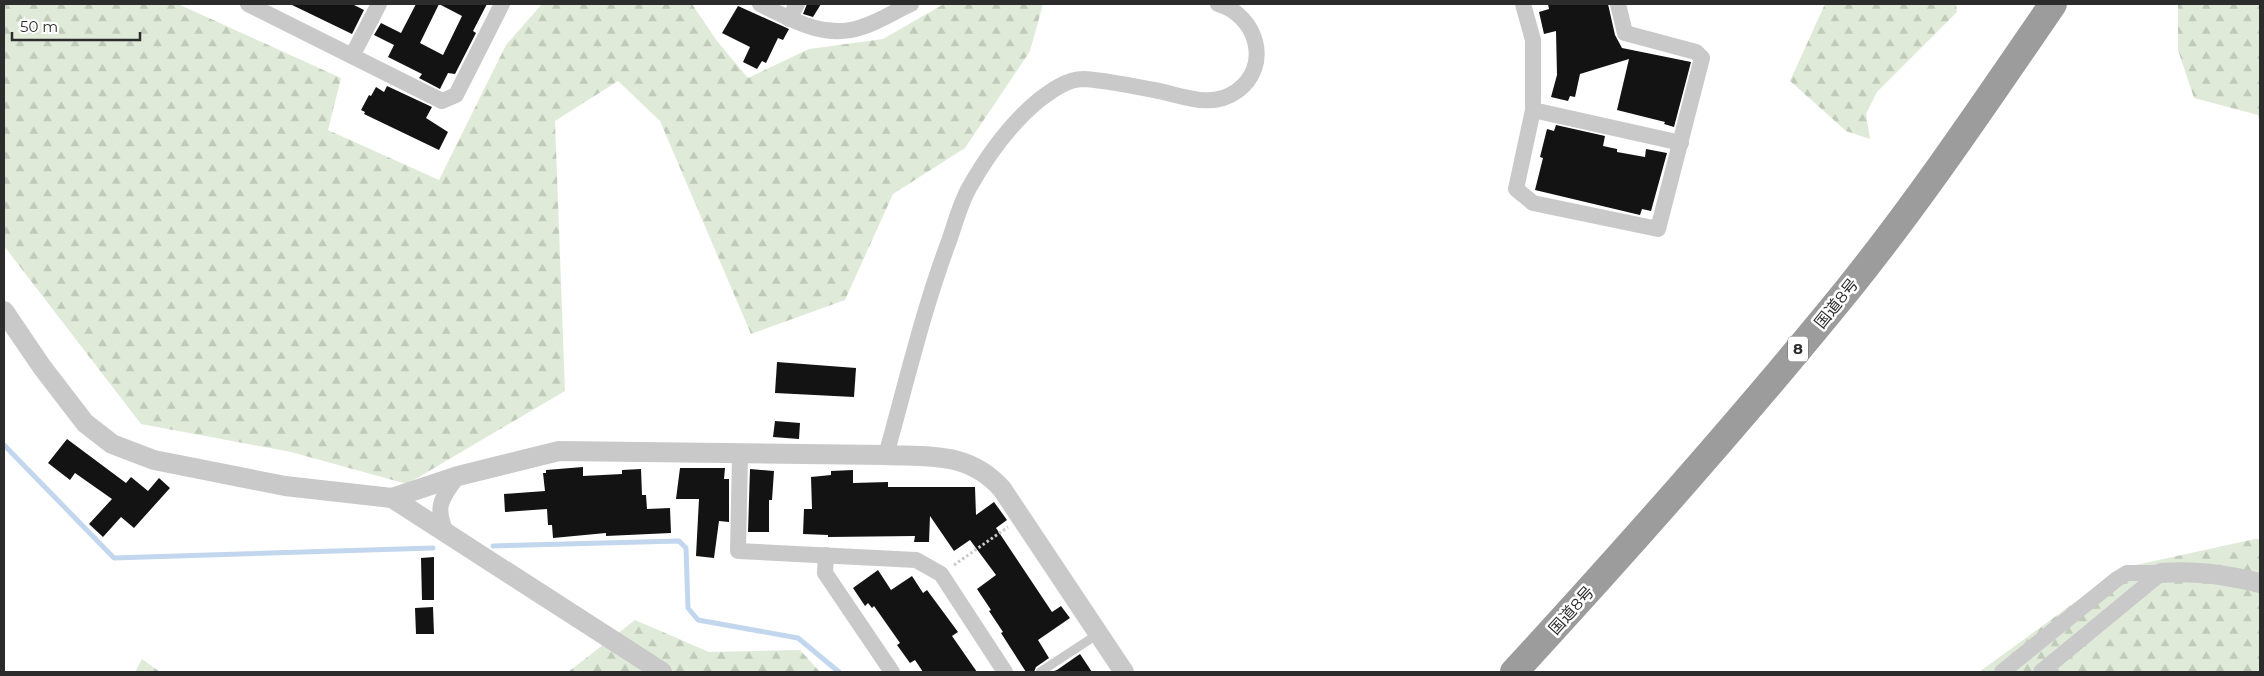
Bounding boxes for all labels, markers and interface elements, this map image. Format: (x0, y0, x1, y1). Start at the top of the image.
scale bar (12, 10, 140, 42)
text: 50 m (20, 17, 58, 36)
street label: 国道8号 (1811, 275, 1862, 332)
road number: 8 (1788, 336, 1808, 362)
street label: 国道8号 (1545, 582, 1598, 638)

